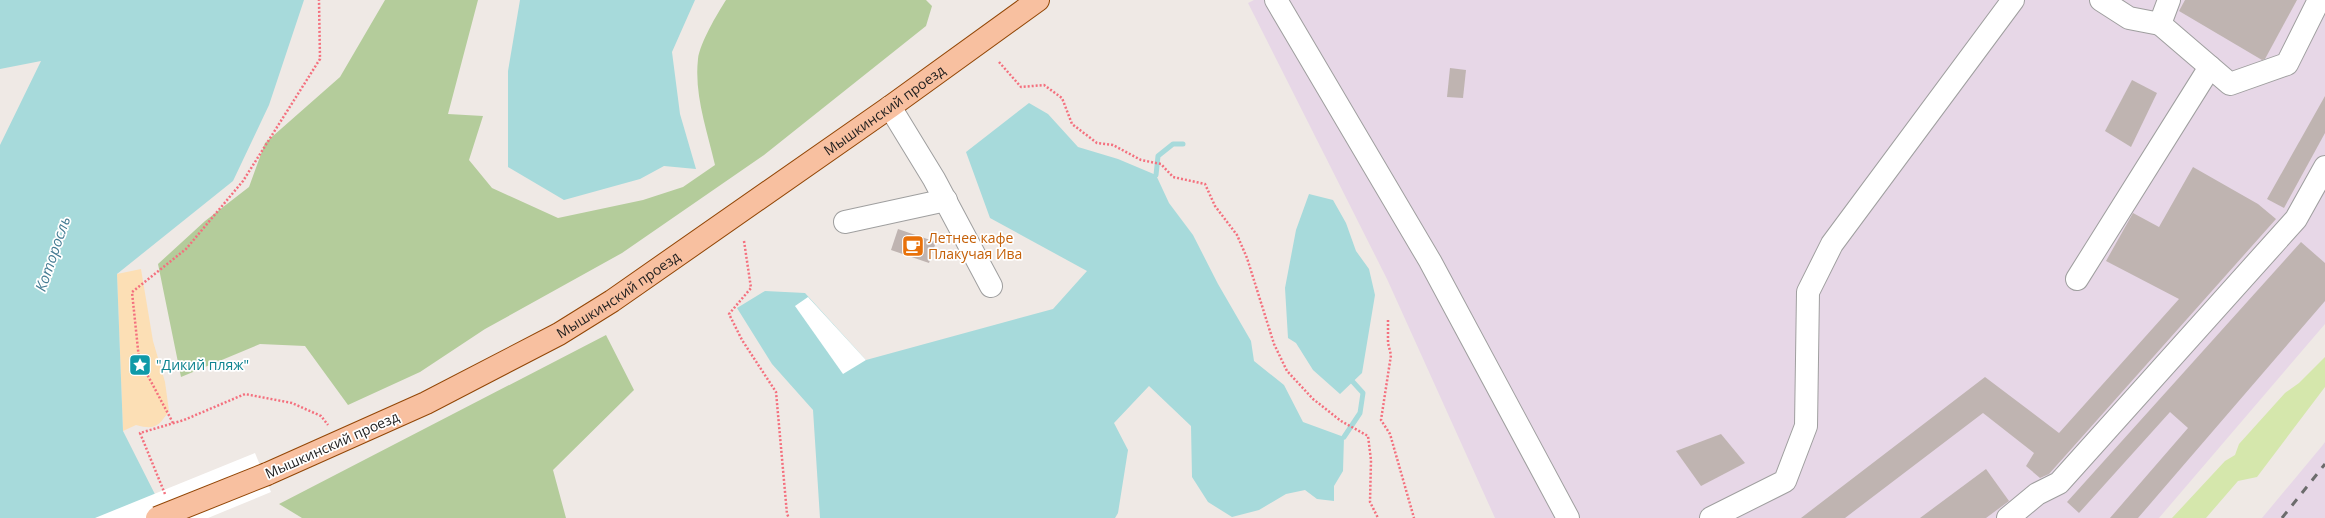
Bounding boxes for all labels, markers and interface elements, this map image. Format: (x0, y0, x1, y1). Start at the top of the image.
street label: Мышкинский проезд (820, 60, 949, 159)
water label: Которосль (30, 213, 74, 294)
place label: Летнее кафе Плакучая Ива (928, 228, 1022, 263)
cafe icon: Летнее кафе Плакучая Ива (900, 233, 926, 259)
street label: Мышкинский проезд (553, 246, 684, 342)
place icon: "Дикий пляж" (127, 352, 153, 378)
place label: "Дикий пляж" (156, 355, 249, 374)
street label: Мышкинский проезд (262, 406, 402, 483)

